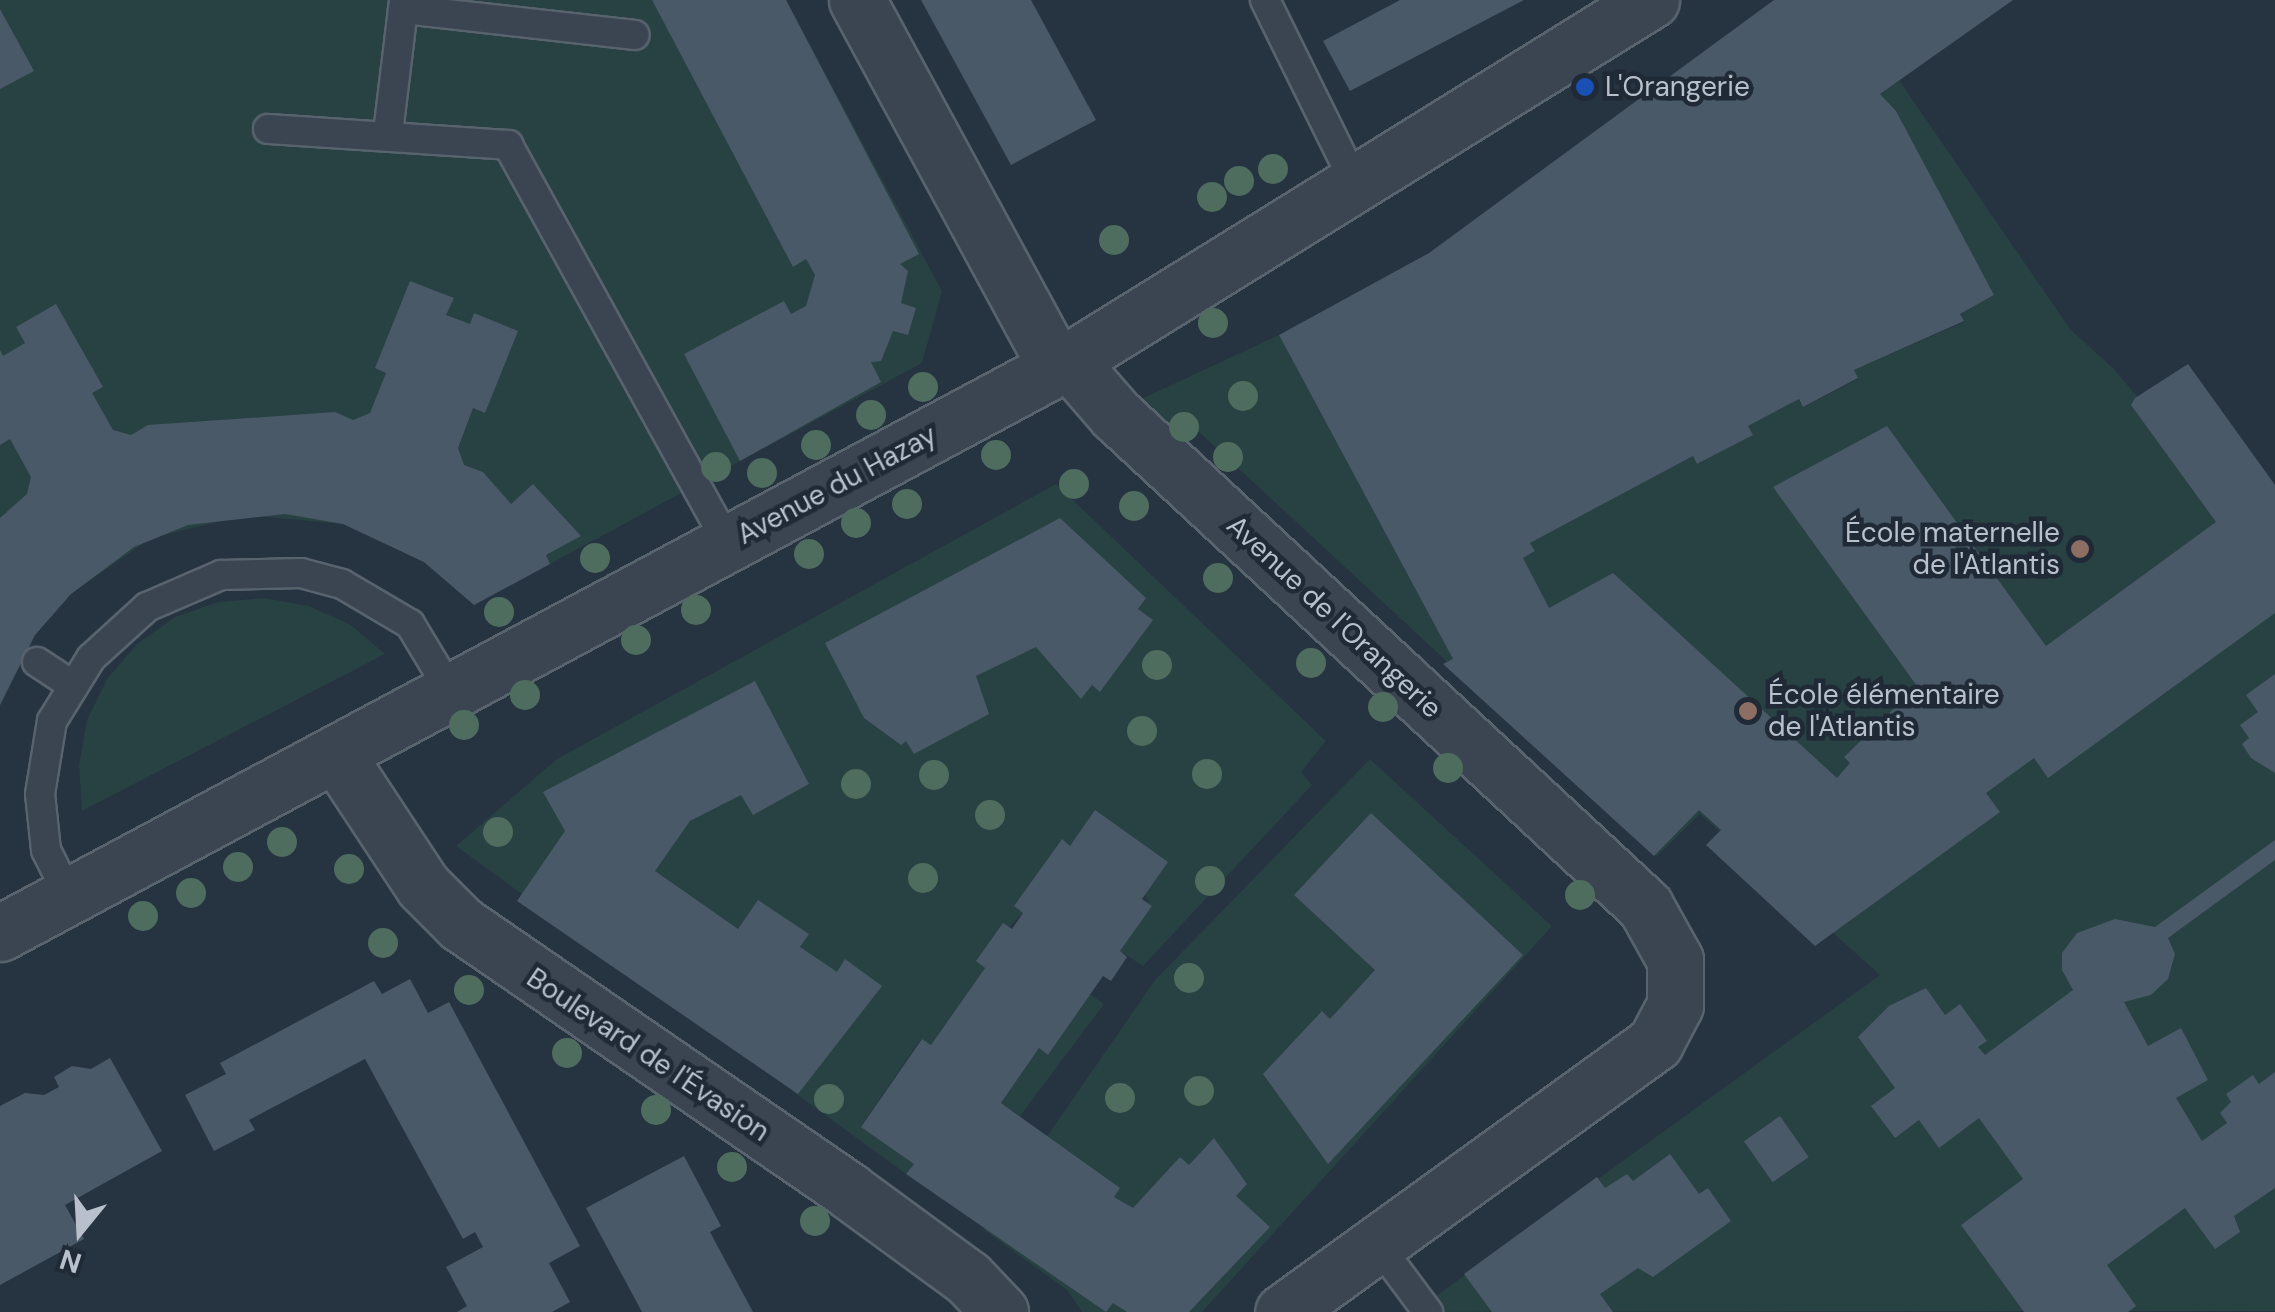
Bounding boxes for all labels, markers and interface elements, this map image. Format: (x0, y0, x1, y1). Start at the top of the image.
place label: L'Orangerie (1605, 70, 1750, 104)
marker: L'Orangerie (1574, 76, 1596, 98)
street label: Avenue du Hazay (731, 418, 943, 552)
street label: Avenue de l'Orangerie (1220, 509, 1448, 725)
place label: École maternelle de l'Atlantis (1845, 516, 2060, 582)
marker: École maternelle de l'Atlantis (2069, 538, 2091, 560)
place label: École élémentaire de l'Atlantis (1768, 678, 2000, 744)
marker: École élémentaire de l'Atlantis (1737, 700, 1759, 722)
street label: Boulevard de l'Évasion (520, 961, 776, 1149)
north arrow (30, 1182, 130, 1282)
text: N (55, 1240, 86, 1282)

